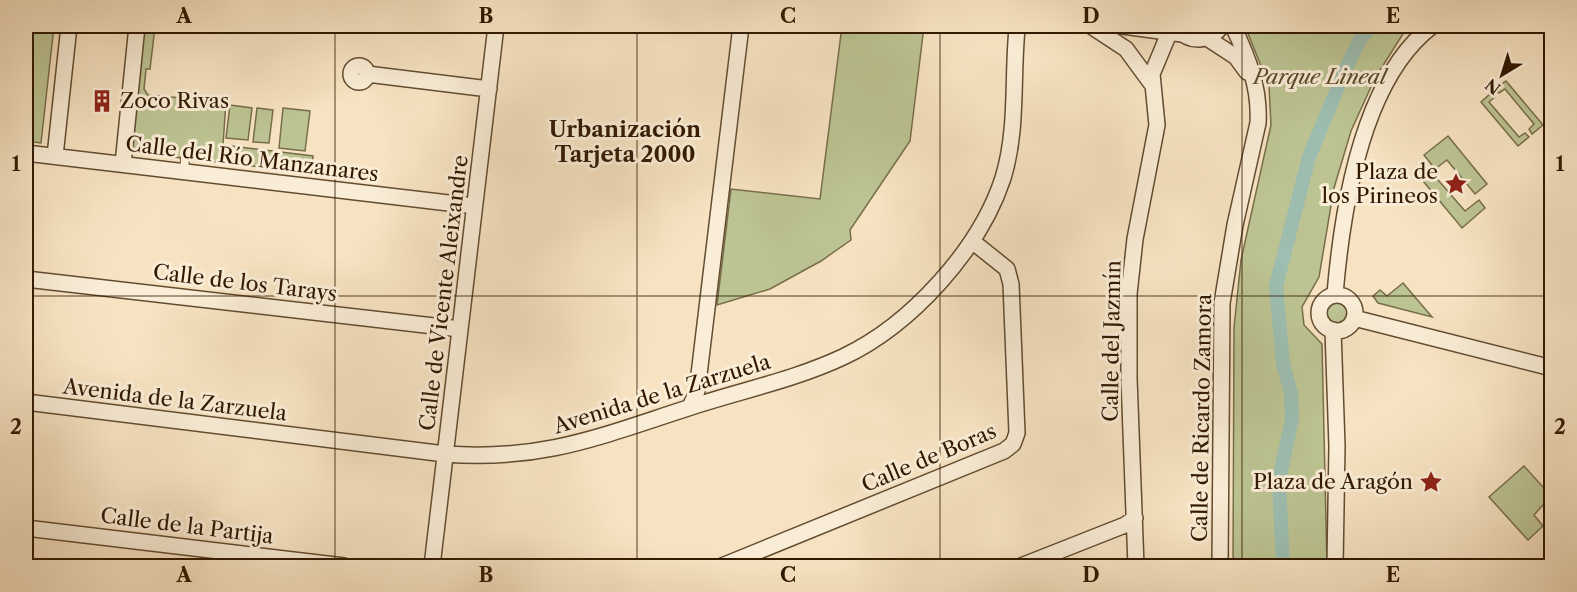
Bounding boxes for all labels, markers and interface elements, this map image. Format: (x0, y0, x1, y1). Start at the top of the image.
text: A (175, 4, 192, 28)
text: B (479, 4, 494, 28)
text: C (780, 4, 796, 28)
text: D (1082, 4, 1100, 28)
text: E (1386, 4, 1400, 28)
north arrow (1472, 45, 1532, 105)
park label: Parque Lineal (1251, 64, 1389, 89)
text: N (1481, 75, 1504, 99)
building icon: Zoco Rivas (89, 88, 115, 114)
place label: Zoco Rivas (120, 88, 229, 113)
district label: Urbanización Tarjeta 2000 (549, 116, 701, 168)
street label: Calle del Río Manzanares (124, 131, 380, 186)
text: 1 (12, 152, 21, 176)
text: 1 (1556, 152, 1565, 176)
street label: Calle de Vicente Aleixandre (414, 154, 473, 432)
place label: Plaza de los Pirineos (1322, 159, 1438, 208)
place icon: Plaza de los Pirineos (1443, 171, 1469, 197)
street label: Calle de los Tarays (152, 259, 338, 306)
street label: Calle del Jazmín (1098, 260, 1125, 422)
street label: Calle de Ricardo Zamora (1187, 293, 1216, 542)
street label: Avenida de la Zarzuela (550, 348, 774, 439)
street label: Avenida de la Zarzuela (61, 373, 289, 426)
text: 2 (10, 415, 22, 439)
text: 2 (1554, 415, 1566, 439)
street label: Calle de Boras (858, 418, 1000, 497)
place label: Plaza de Aragón (1253, 469, 1413, 494)
place icon: Plaza de Aragón (1418, 469, 1444, 495)
street label: Calle de la Partija (99, 502, 276, 549)
text: A (175, 563, 192, 587)
text: B (479, 563, 494, 587)
text: C (780, 563, 796, 587)
text: D (1082, 563, 1100, 587)
text: E (1386, 563, 1400, 587)

